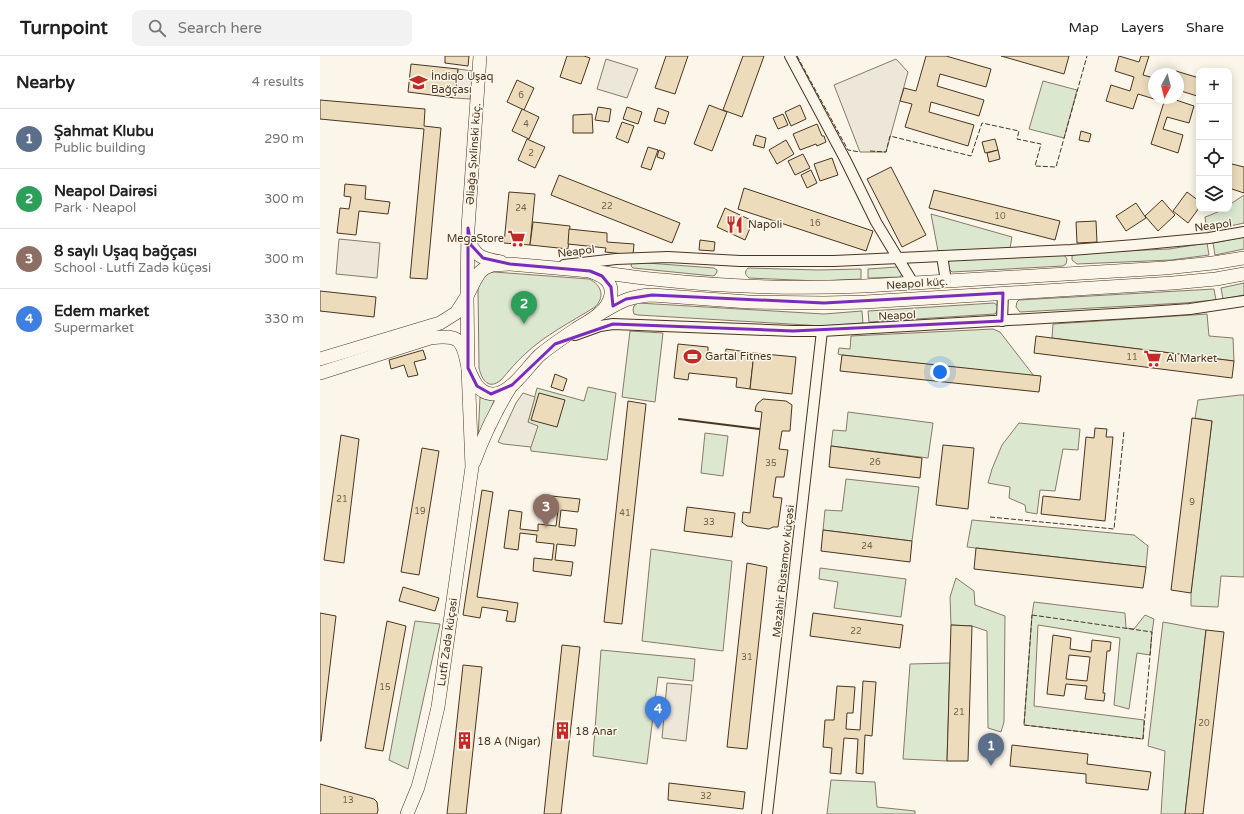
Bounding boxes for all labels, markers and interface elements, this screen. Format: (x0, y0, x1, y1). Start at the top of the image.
search box (132, 10, 412, 46)
text: Turnpoint (20, 17, 108, 39)
icon: search (146, 17, 168, 39)
text: Search here (178, 19, 262, 37)
text: Map (1069, 19, 1099, 36)
text: Layers (1121, 19, 1164, 36)
text: Share (1186, 19, 1224, 36)
north arrow (1148, 68, 1184, 104)
map controls (1196, 68, 1232, 212)
button: + (1196, 68, 1232, 104)
place label: İndiqo Uşaq Bağçası (431, 70, 494, 96)
text: Nearby (16, 72, 75, 93)
school or university icon: İndiqo Uşaq Bağçası (408, 72, 428, 92)
text: 4 results (252, 74, 304, 90)
house number: 6 (518, 90, 524, 101)
street label: Əliağa Şıxlinski küç. (463, 103, 484, 205)
button: − (1196, 104, 1232, 140)
house number: 4 (523, 119, 529, 130)
text: Şahmat Klubu (54, 122, 154, 140)
text: 1 (25, 131, 33, 147)
text: 290 m (264, 131, 304, 147)
text: Public building (54, 140, 146, 156)
button: locate (1196, 140, 1232, 176)
house number: 2 (528, 148, 534, 159)
button: layers (1196, 176, 1232, 212)
text: Neapol Dairəsi (54, 182, 157, 200)
text: 2 (25, 191, 33, 207)
text: 300 m (264, 191, 304, 207)
text: Park · Neapol (54, 200, 136, 216)
house number: 22 (601, 201, 613, 212)
house number: 24 (515, 203, 527, 214)
house number: 10 (994, 211, 1006, 222)
restaurant icon: Napoli (725, 214, 745, 234)
street label: Neapol (1194, 216, 1233, 235)
place label: Napoli (748, 218, 782, 231)
house number: 16 (809, 218, 821, 229)
supermarket icon: MegaStore (507, 228, 527, 248)
place label: MegaStore (447, 232, 504, 245)
text: 8 saylı Uşaq bağçası (54, 242, 197, 260)
street label: Neapol (557, 243, 595, 260)
text: 3 (25, 251, 33, 267)
text: 300 m (264, 251, 304, 267)
text: School · Lutfi Zadə küçəsi (54, 260, 211, 276)
street label: Neapol küç. (886, 275, 948, 292)
pin: 2 (511, 291, 537, 324)
text: Edem market (54, 302, 149, 320)
street label: Neapol (878, 308, 916, 323)
text: 4 (25, 311, 33, 327)
text: 330 m (264, 311, 304, 327)
text: Supermarket (54, 320, 134, 336)
sports icon: Gartal Fitnes (682, 346, 702, 366)
supermarket icon: Al Market (1143, 348, 1163, 368)
place label: Gartal Fitnes (705, 350, 771, 363)
house number: 11 (1126, 352, 1138, 363)
place label: Al Market (1166, 352, 1217, 365)
your location (930, 362, 950, 382)
house number: 26 (869, 457, 881, 468)
house number: 35 (765, 458, 777, 469)
house number: 21 (336, 494, 348, 505)
pin: 3 (533, 494, 559, 527)
house number: 9 (1189, 497, 1195, 508)
street label: Məzahir Rüstəmov küçəsi (770, 504, 797, 638)
house number: 19 (414, 506, 426, 517)
house number: 41 (619, 508, 631, 519)
house number: 33 (703, 517, 715, 528)
house number: 24 (861, 541, 873, 552)
street label: Lutfi Zadə küçəsi (435, 597, 460, 687)
house number: 22 (850, 626, 862, 637)
house number: 31 (741, 652, 753, 663)
house number: 15 (379, 682, 391, 693)
pin: 4 (645, 696, 671, 729)
house number: 21 (953, 707, 965, 718)
house number: 20 (1198, 718, 1210, 729)
building icon: 18 Anar (552, 721, 572, 741)
place label: 18 Anar (575, 725, 618, 738)
building icon: 18 A (Nigar) (454, 731, 474, 751)
pin: 1 (978, 733, 1004, 766)
place label: 18 A (Nigar) (477, 735, 540, 748)
house number: 32 (700, 791, 712, 802)
house number: 13 (342, 795, 354, 806)

